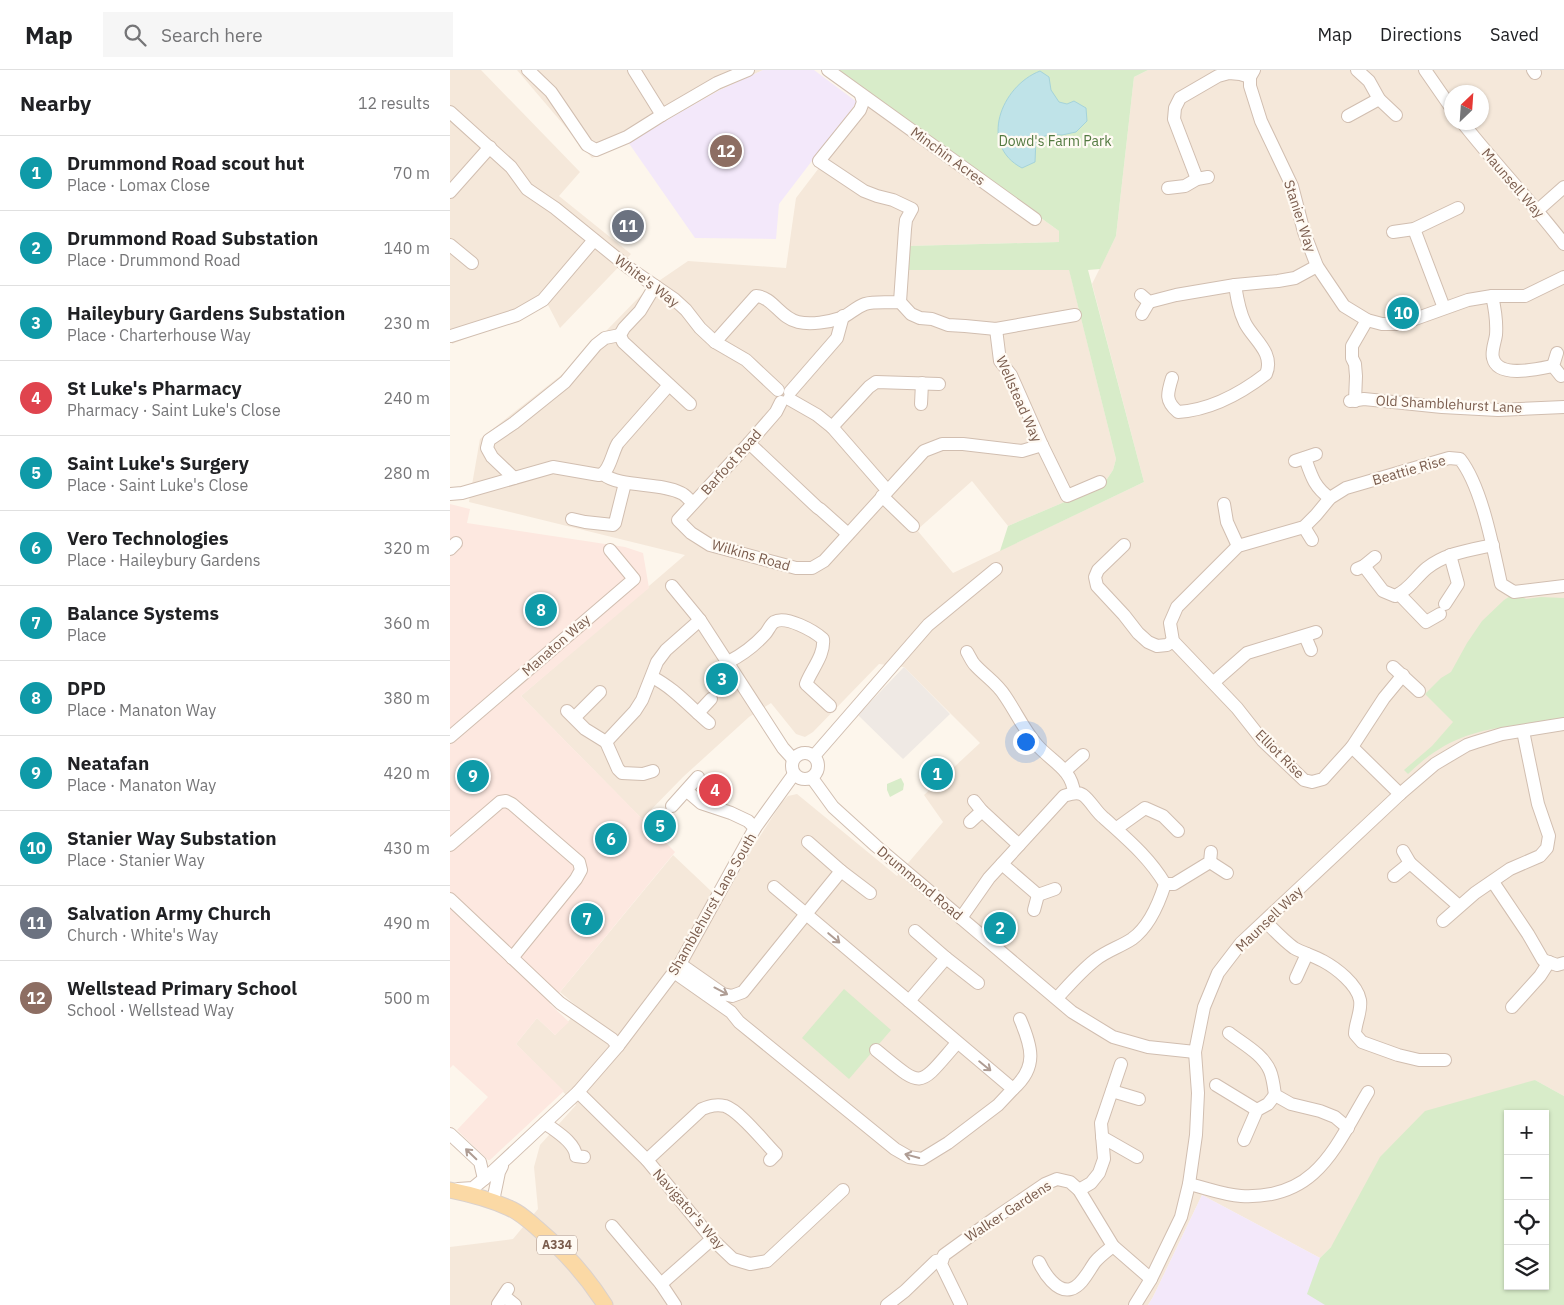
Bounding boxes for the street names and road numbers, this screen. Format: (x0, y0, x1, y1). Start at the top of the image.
street label: Minchin Acres (907, 123, 989, 189)
street label: Maunsell Way (1478, 144, 1548, 222)
street label: Stanier Way (1280, 178, 1320, 254)
street label: White's Way (611, 251, 683, 311)
street label: Wellstead Way (992, 353, 1046, 445)
street label: Old Shamblehurst Lane (1375, 391, 1523, 417)
street label: Barfoot Road (697, 425, 765, 499)
street label: Beattie Rise (1370, 451, 1448, 489)
street label: Wilkins Road (710, 535, 792, 575)
street label: Manaton Way (518, 610, 594, 680)
street label: Elliot Rise (1252, 726, 1309, 783)
street label: Shamblehurst Lane South (664, 830, 760, 978)
street label: Drummond Road (873, 842, 967, 924)
street label: Maunsell Way (1232, 882, 1306, 956)
street label: Navigator's Way (649, 1165, 729, 1253)
street label: Walker Gardens (961, 1176, 1055, 1246)
road number: A334 (537, 1236, 577, 1254)

